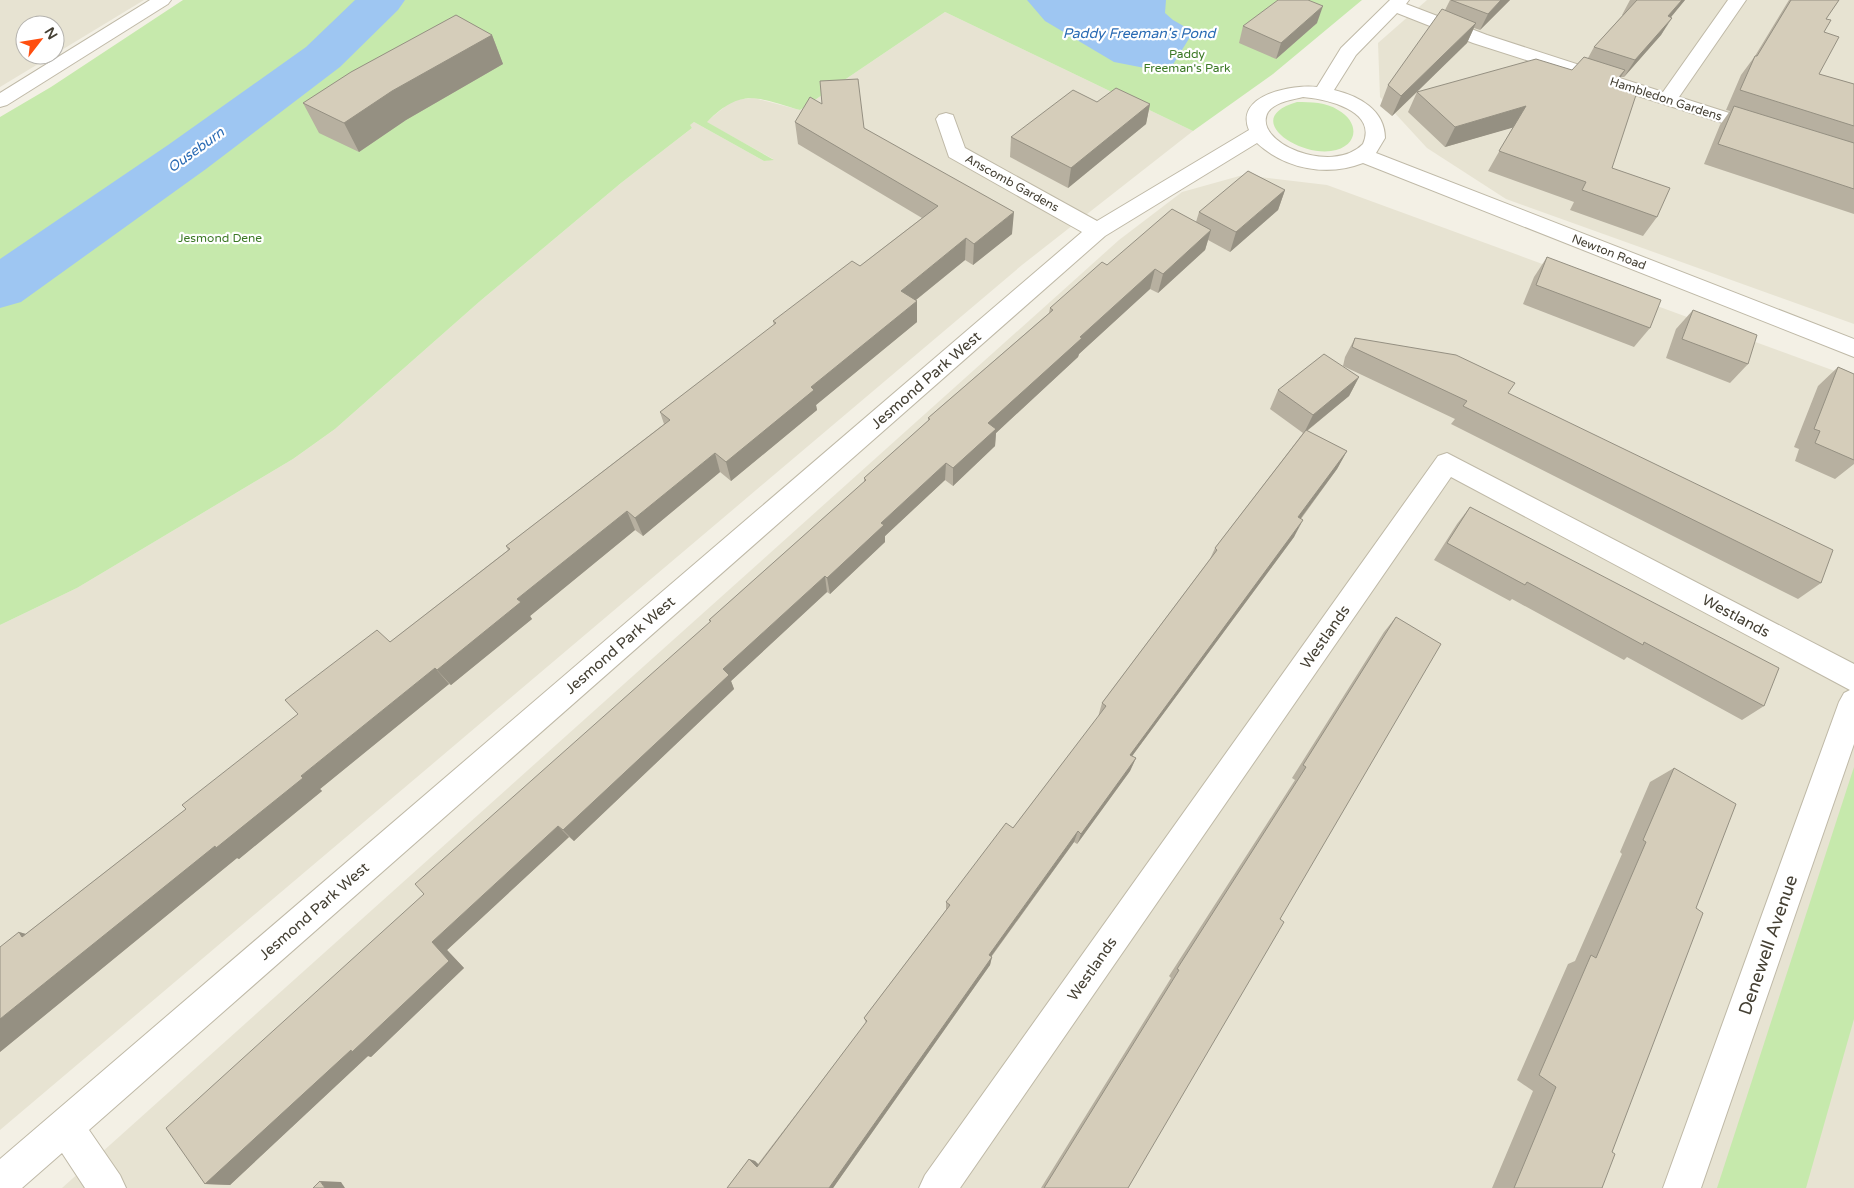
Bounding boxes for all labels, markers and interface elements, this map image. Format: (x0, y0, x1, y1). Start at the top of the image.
north arrow (15, 15, 65, 65)
text: N (41, 24, 61, 43)
water label: Paddy Freeman's Pond (1063, 25, 1217, 42)
park label: Paddy Freeman's Park (1143, 47, 1231, 75)
street label: Hambledon Gardens (1608, 74, 1724, 124)
water label: Ouseburn (164, 124, 228, 176)
street label: Anscomb Gardens (963, 151, 1062, 215)
park label: Jesmond Dene (178, 231, 262, 245)
street label: Newton Road (1570, 231, 1648, 273)
street label: Jesmond Park West (867, 327, 985, 433)
street label: Westlands (1699, 591, 1773, 641)
street label: Jesmond Park West (561, 592, 679, 698)
street label: Westlands (1296, 602, 1354, 672)
street label: Jesmond Park West (255, 858, 373, 964)
street label: Denewell Avenue (1734, 872, 1802, 1018)
street label: Westlands (1063, 934, 1121, 1004)

